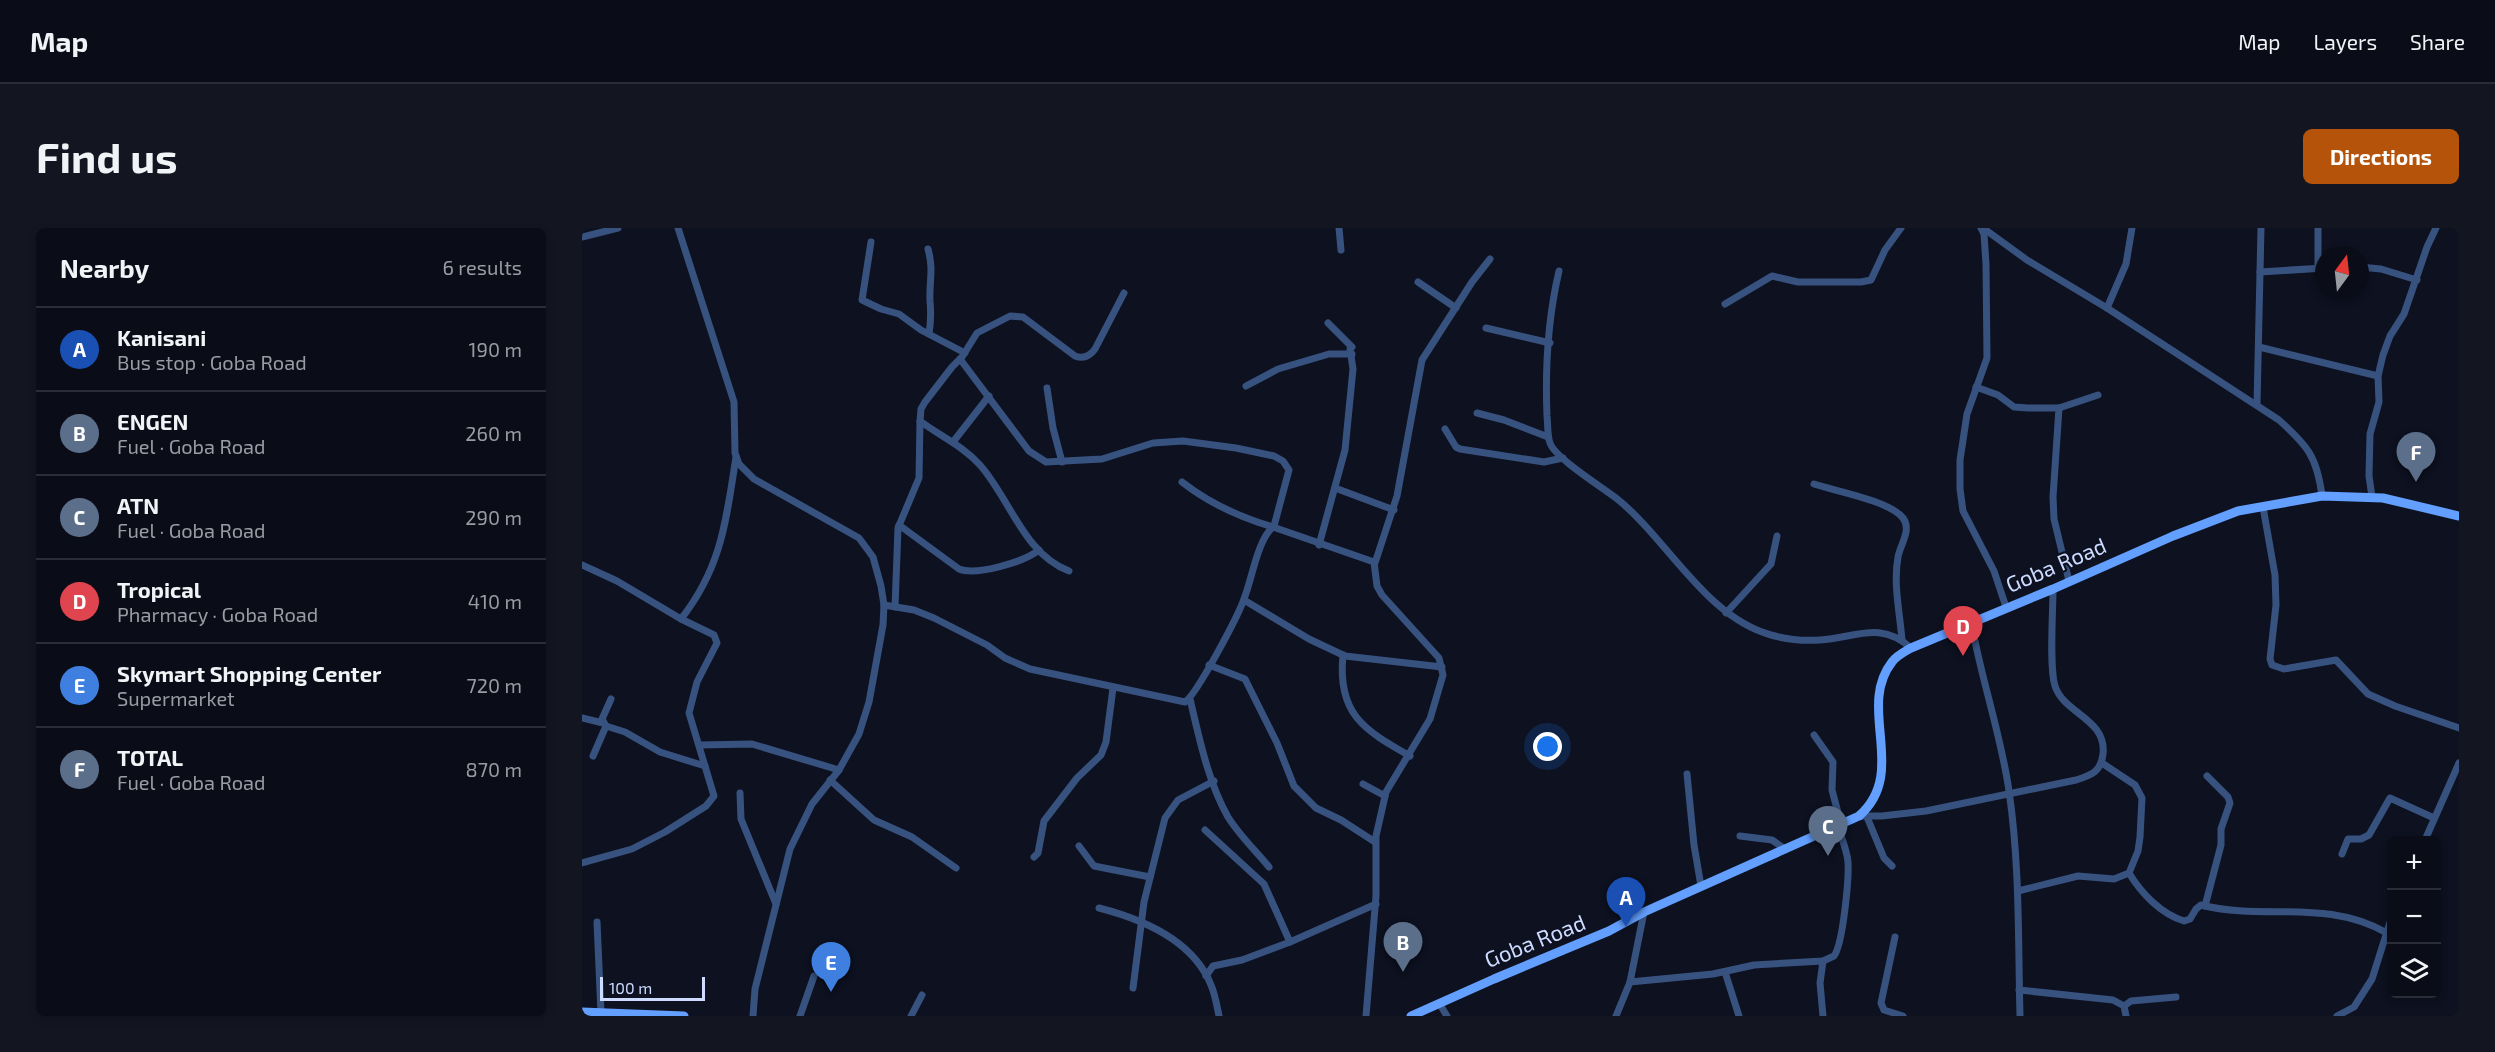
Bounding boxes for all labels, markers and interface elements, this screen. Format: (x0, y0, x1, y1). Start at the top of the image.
text: Map (30, 24, 88, 58)
text: Map (2238, 29, 2280, 54)
text: Layers (2313, 29, 2377, 54)
text: Share (2410, 29, 2465, 54)
button: Directions (2303, 129, 2459, 184)
text: Find us (36, 131, 178, 181)
north arrow (2315, 246, 2369, 300)
text: Nearby (60, 252, 149, 283)
text: 6 results (442, 255, 522, 279)
text: Kanisani (117, 324, 206, 350)
text: A (73, 337, 86, 361)
text: 190 m (469, 337, 522, 361)
text: Bus stop · Goba Road (117, 350, 307, 374)
text: ENGEN (117, 408, 188, 434)
text: B (73, 421, 86, 445)
text: 260 m (465, 421, 522, 445)
pin: F (2396, 432, 2436, 482)
text: Fuel · Goba Road (117, 434, 266, 458)
text: ATN (117, 492, 159, 518)
text: C (74, 505, 85, 529)
text: 290 m (465, 505, 522, 529)
text: Fuel · Goba Road (117, 518, 266, 542)
street label: Goba Road (2002, 531, 2110, 597)
text: Tropical (117, 576, 201, 602)
text: D (73, 589, 86, 613)
text: 410 m (468, 589, 522, 613)
text: Pharmacy · Goba Road (117, 602, 318, 626)
pin: D (1944, 606, 1982, 656)
text: Skymart Shopping Center (117, 660, 381, 686)
text: E (74, 673, 85, 697)
text: 720 m (466, 673, 522, 697)
text: Supermarket (117, 686, 235, 710)
your location (1533, 732, 1562, 761)
text: TOTAL (117, 744, 183, 770)
text: F (74, 757, 85, 781)
text: 870 m (466, 757, 522, 781)
text: Fuel · Goba Road (117, 770, 266, 794)
pin: C (1808, 806, 1848, 856)
map controls (2387, 836, 2441, 998)
button: + (2387, 836, 2441, 890)
pin: A (1606, 878, 1646, 927)
button: − (2387, 890, 2441, 944)
street label: Goba Road (1480, 908, 1589, 972)
pin: B (1384, 922, 1422, 972)
pin: E (812, 942, 850, 992)
button: layers (2387, 944, 2441, 998)
scale bar (600, 974, 705, 1002)
text: 100 m (609, 978, 652, 997)

